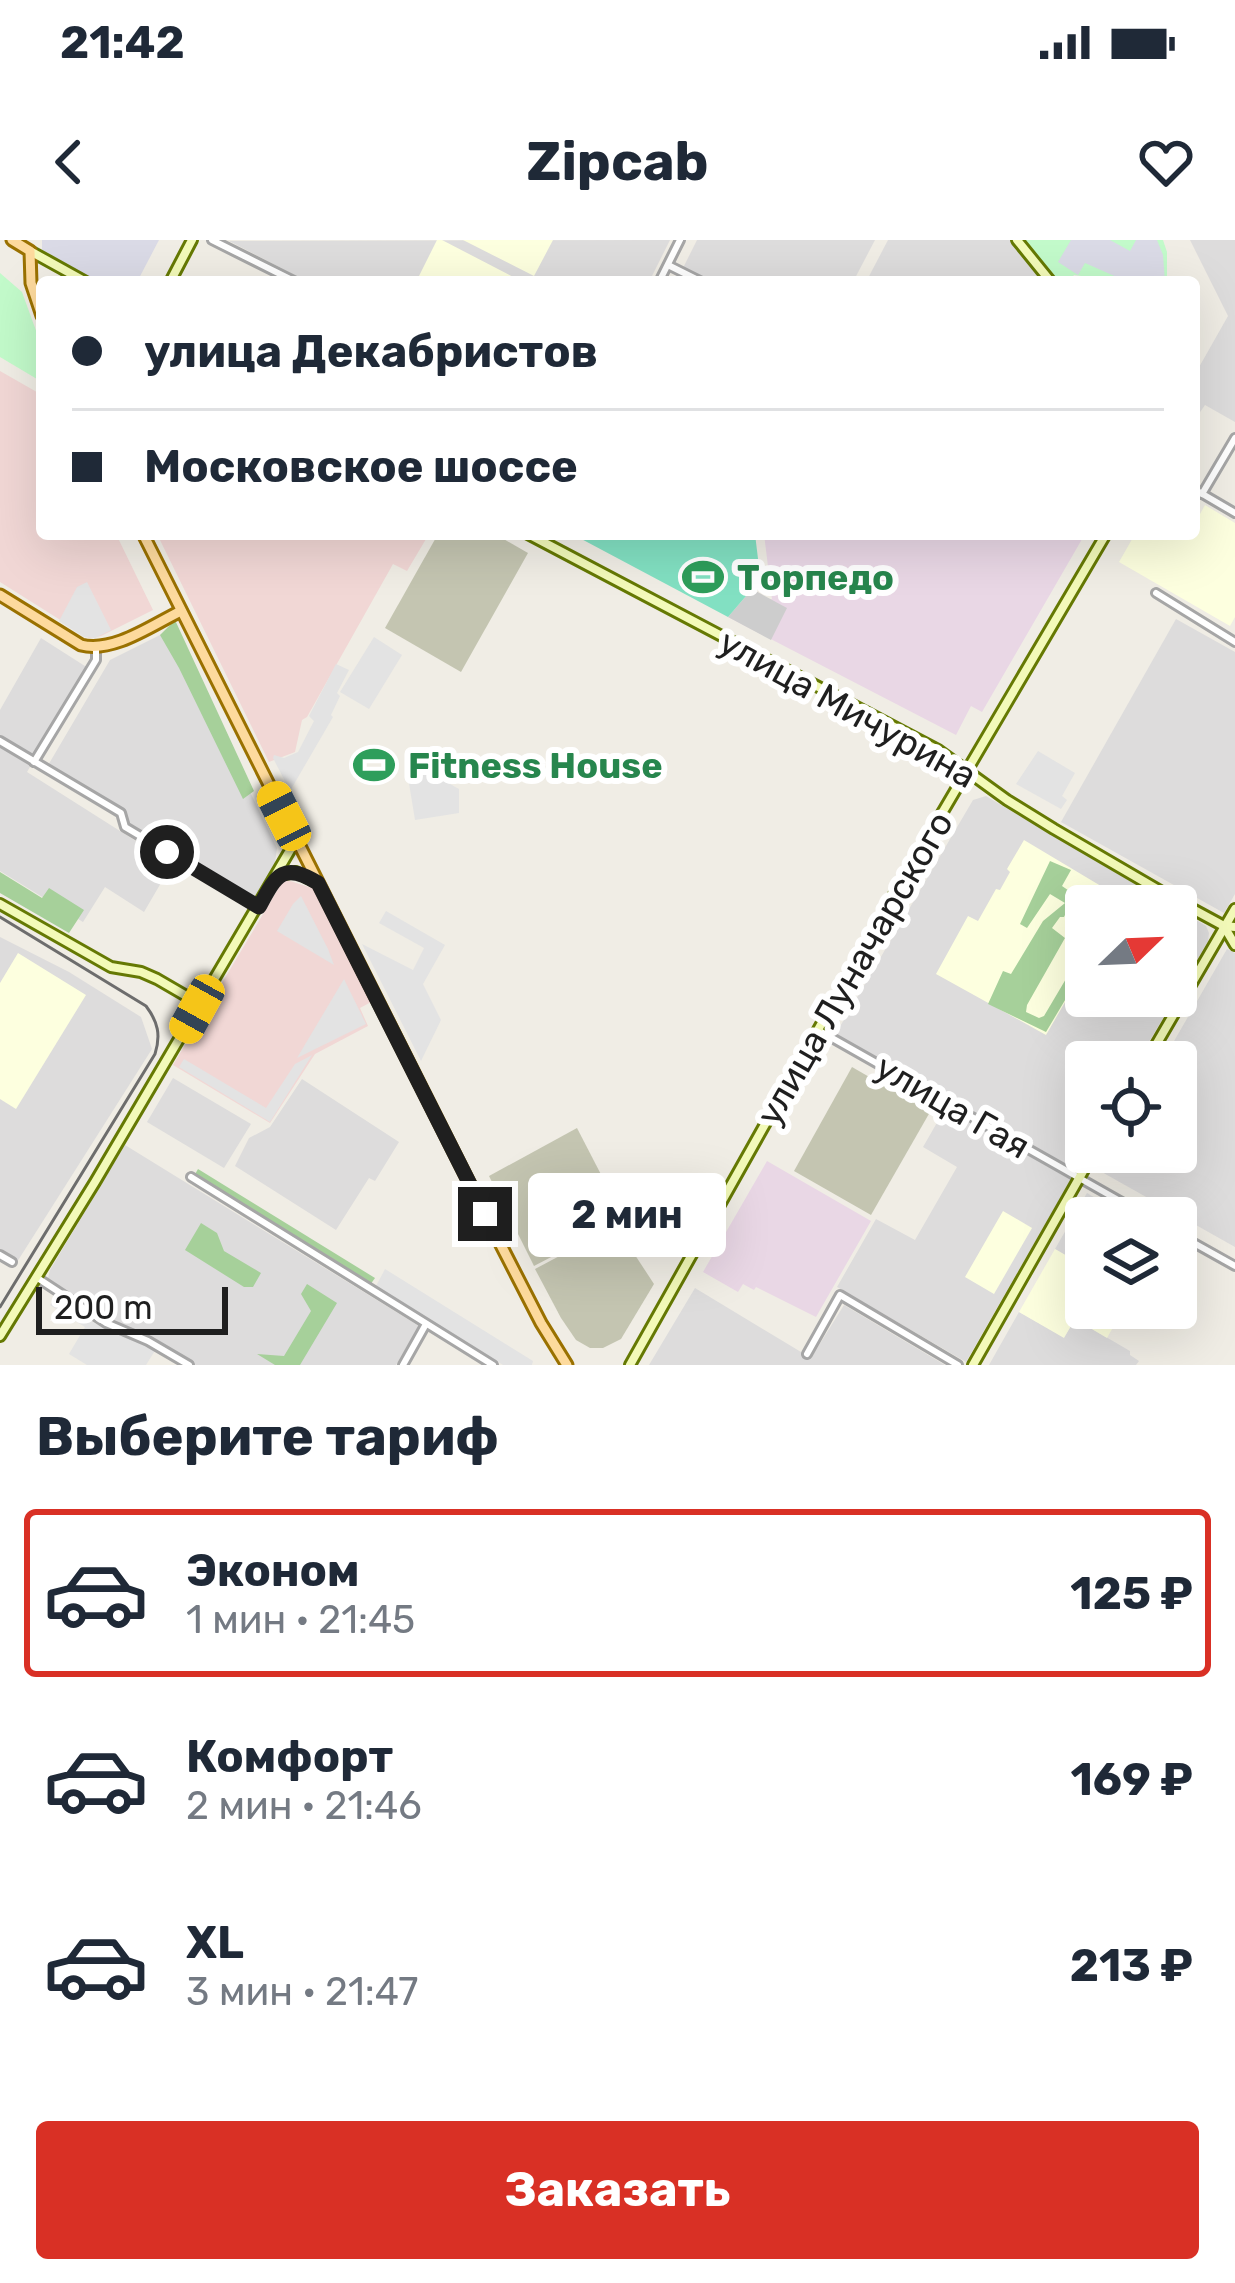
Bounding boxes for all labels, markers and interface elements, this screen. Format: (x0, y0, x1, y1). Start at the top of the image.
text: 21:42 (60, 16, 185, 69)
icon: back (36, 129, 102, 195)
icon: heart (1133, 129, 1199, 195)
text: Zipcab (526, 130, 709, 194)
text: улица Декабристов (144, 325, 598, 378)
text: Московское шоссе (144, 440, 578, 493)
sports icon: Торпедо (680, 554, 726, 600)
place label: Торпедо (737, 556, 894, 599)
street label: улица Мичурина (712, 620, 984, 797)
sports icon: Fitness House (351, 742, 397, 788)
place label: Fitness House (408, 744, 663, 787)
car (252, 776, 316, 856)
street label: улица Луначарского (747, 804, 962, 1133)
route start (140, 825, 194, 879)
north arrow (1065, 885, 1197, 1017)
map controls (1065, 885, 1197, 1329)
car (164, 969, 230, 1049)
button: locate (1065, 1041, 1197, 1173)
street label: улица Гая (868, 1045, 1037, 1168)
callout: 2 мин (527, 1172, 725, 1256)
route end (458, 1187, 512, 1241)
text: 2 мин (571, 1192, 683, 1238)
button: layers (1065, 1197, 1197, 1329)
scale bar (36, 1281, 228, 1334)
text: 200 m (54, 1288, 153, 1327)
text: Выберите тариф (36, 1405, 499, 1469)
icon: car (42, 1539, 150, 1647)
text: Эконом (186, 1544, 360, 1597)
text: 125 ₽ (1070, 1567, 1193, 1620)
text: 1 мин · 21:45 (186, 1597, 415, 1643)
icon: car (42, 1725, 150, 1833)
text: Комфорт (186, 1730, 393, 1783)
text: 169 ₽ (1070, 1753, 1193, 1806)
text: 2 мин · 21:46 (186, 1783, 422, 1829)
icon: car (42, 1911, 150, 2019)
text: XL (186, 1916, 244, 1969)
text: 213 ₽ (1070, 1939, 1193, 1992)
text: 3 мин · 21:47 (186, 1969, 418, 2015)
button: Заказать (36, 2121, 1199, 2259)

